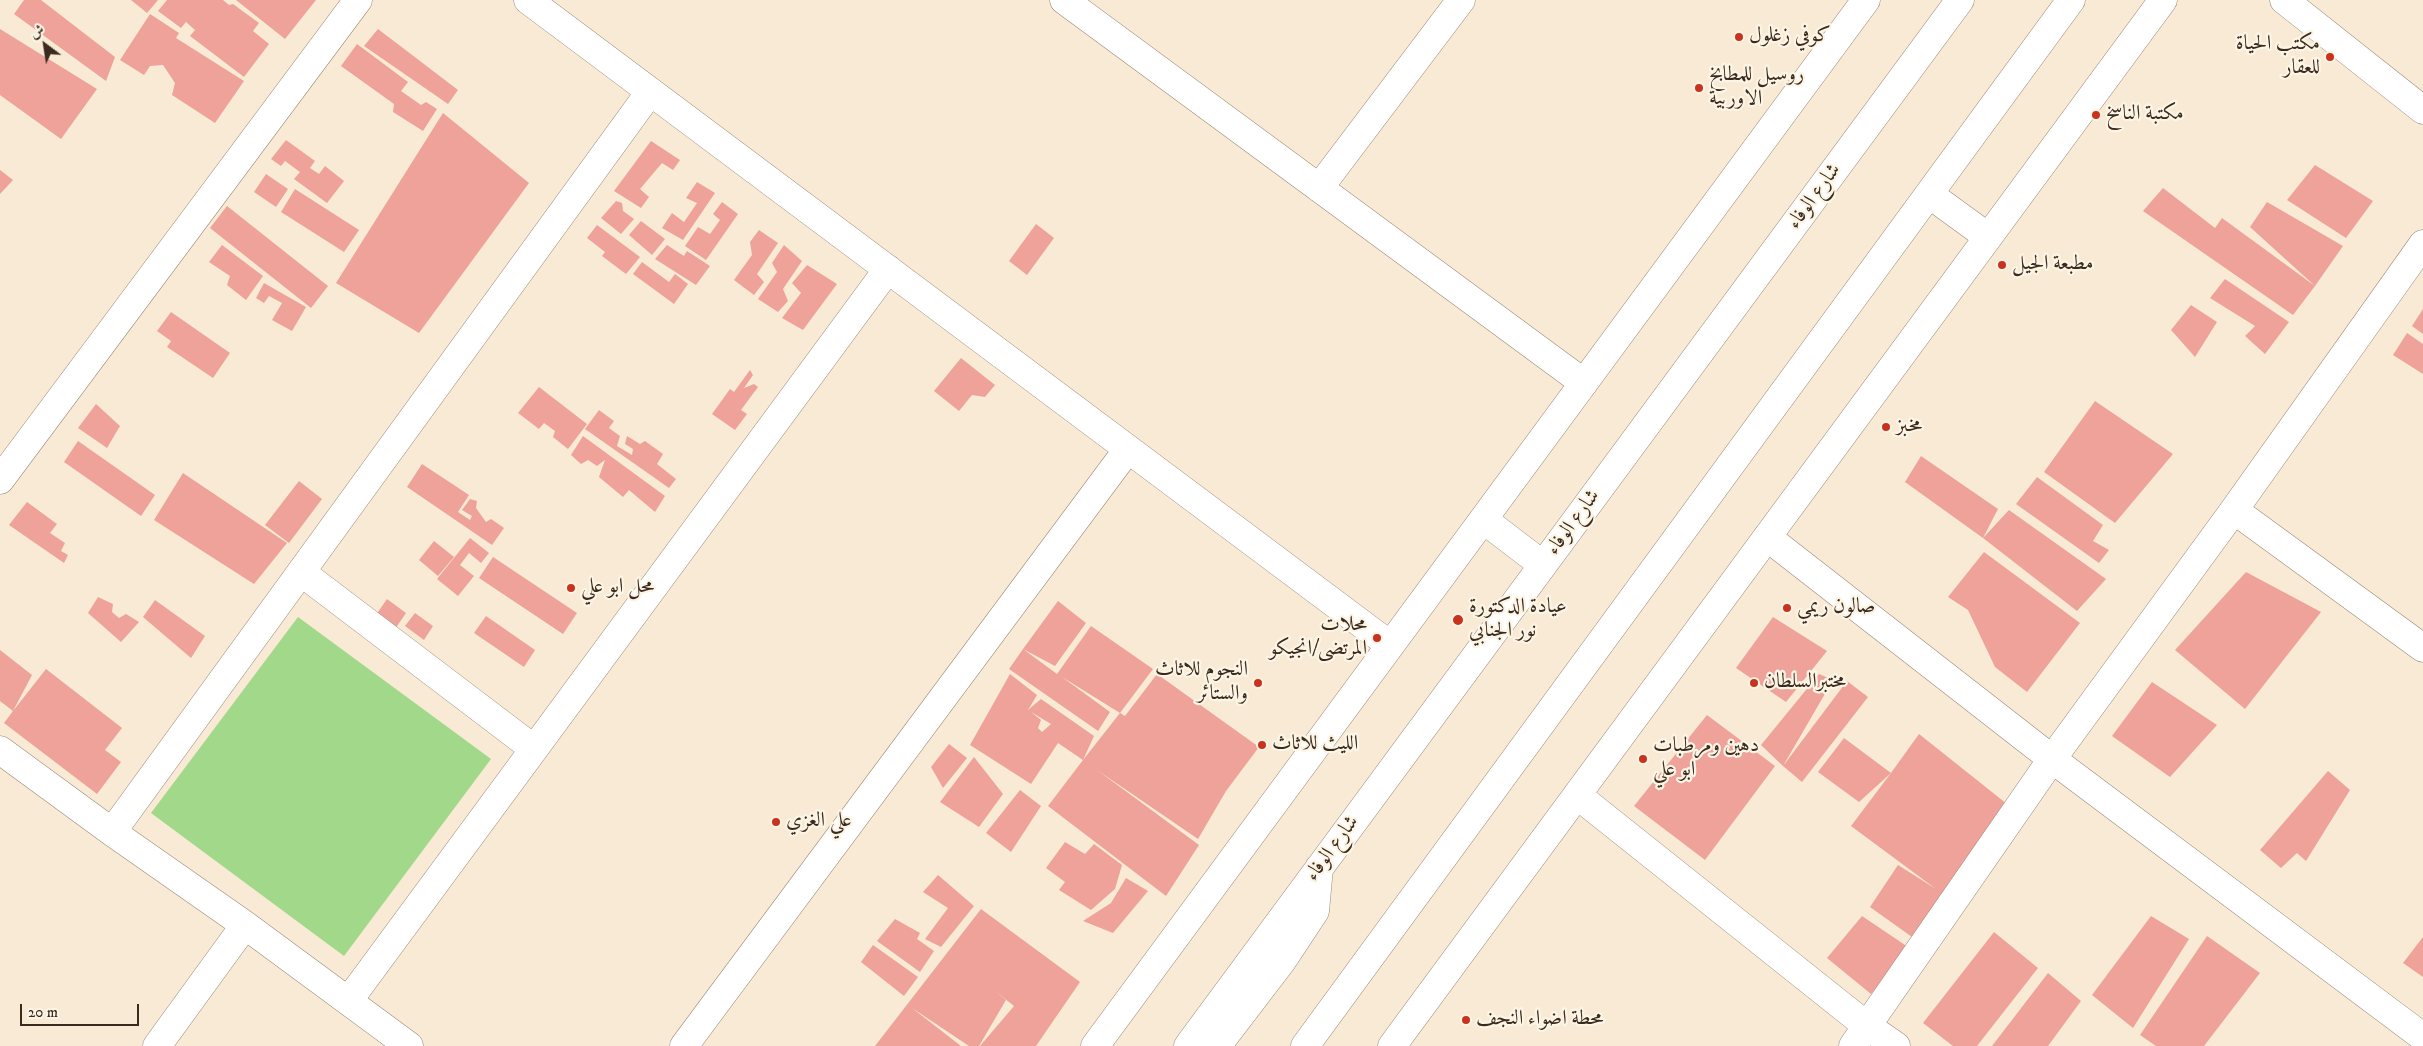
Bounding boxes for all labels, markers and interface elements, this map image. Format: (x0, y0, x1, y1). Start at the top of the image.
north arrow (20, 20, 70, 70)
text: ش (27, 21, 48, 43)
place label: كوفي زغلول (1749, 24, 1831, 50)
marker: كوفي زغلول (1733, 31, 1745, 43)
place label: مكتب الحياة للعقار (2236, 32, 2320, 82)
marker: مكتب الحياة للعقار (2324, 51, 2336, 63)
place label: روسيل للمطابخ الاوربية (1709, 63, 1804, 113)
marker: روسيل للمطابخ الاوربية (1693, 82, 1705, 94)
place label: مكتبة الناسخ (2106, 102, 2184, 128)
marker: مكتبة الناسخ (2090, 109, 2102, 121)
street label: شارع الوفاء (1783, 159, 1847, 235)
place label: مطبعة الجيل (2012, 252, 2093, 278)
marker: مطبعة الجيل (1996, 259, 2008, 271)
place label: مخبز (1896, 414, 1922, 440)
marker: مخبز (1880, 421, 1892, 433)
street label: شارع الوفاء (1542, 485, 1606, 561)
place label: محل ابو علي (581, 575, 654, 601)
marker: محل ابو علي (565, 582, 577, 594)
place label: عيادة الدكتورة نور الجنابي (1469, 595, 1567, 645)
place label: صالون ريمي (1797, 595, 1876, 621)
marker: صالون ريمي (1781, 602, 1793, 614)
place label: محلات المرتضى/انجيكو (1269, 613, 1367, 663)
marker: عيادة الدكتورة نور الجنابي (1451, 613, 1465, 627)
marker: محلات المرتضى/انجيكو (1371, 632, 1383, 644)
place label: النجوم للاثاث والستائر (1155, 658, 1248, 708)
place label: مختبرالسلطان (1764, 670, 1846, 696)
marker: النجوم للاثاث والستائر (1252, 677, 1264, 689)
marker: مختبرالسلطان (1748, 677, 1760, 689)
place label: الليث للاثاث (1272, 732, 1358, 758)
place label: دهين ومرطبات ابو علي (1653, 734, 1759, 784)
marker: الليث للاثاث (1256, 739, 1268, 751)
marker: دهين ومرطبات ابو علي (1637, 753, 1649, 765)
place label: علي الغزي (786, 809, 852, 835)
street label: شارع الوفاء (1301, 811, 1365, 887)
marker: علي الغزي (770, 816, 782, 828)
scale bar (22, 994, 141, 1026)
text: 20 m (28, 1003, 58, 1022)
place label: محطة اضواء النجف (1476, 1007, 1604, 1033)
marker: محطة اضواء النجف (1460, 1014, 1472, 1026)

